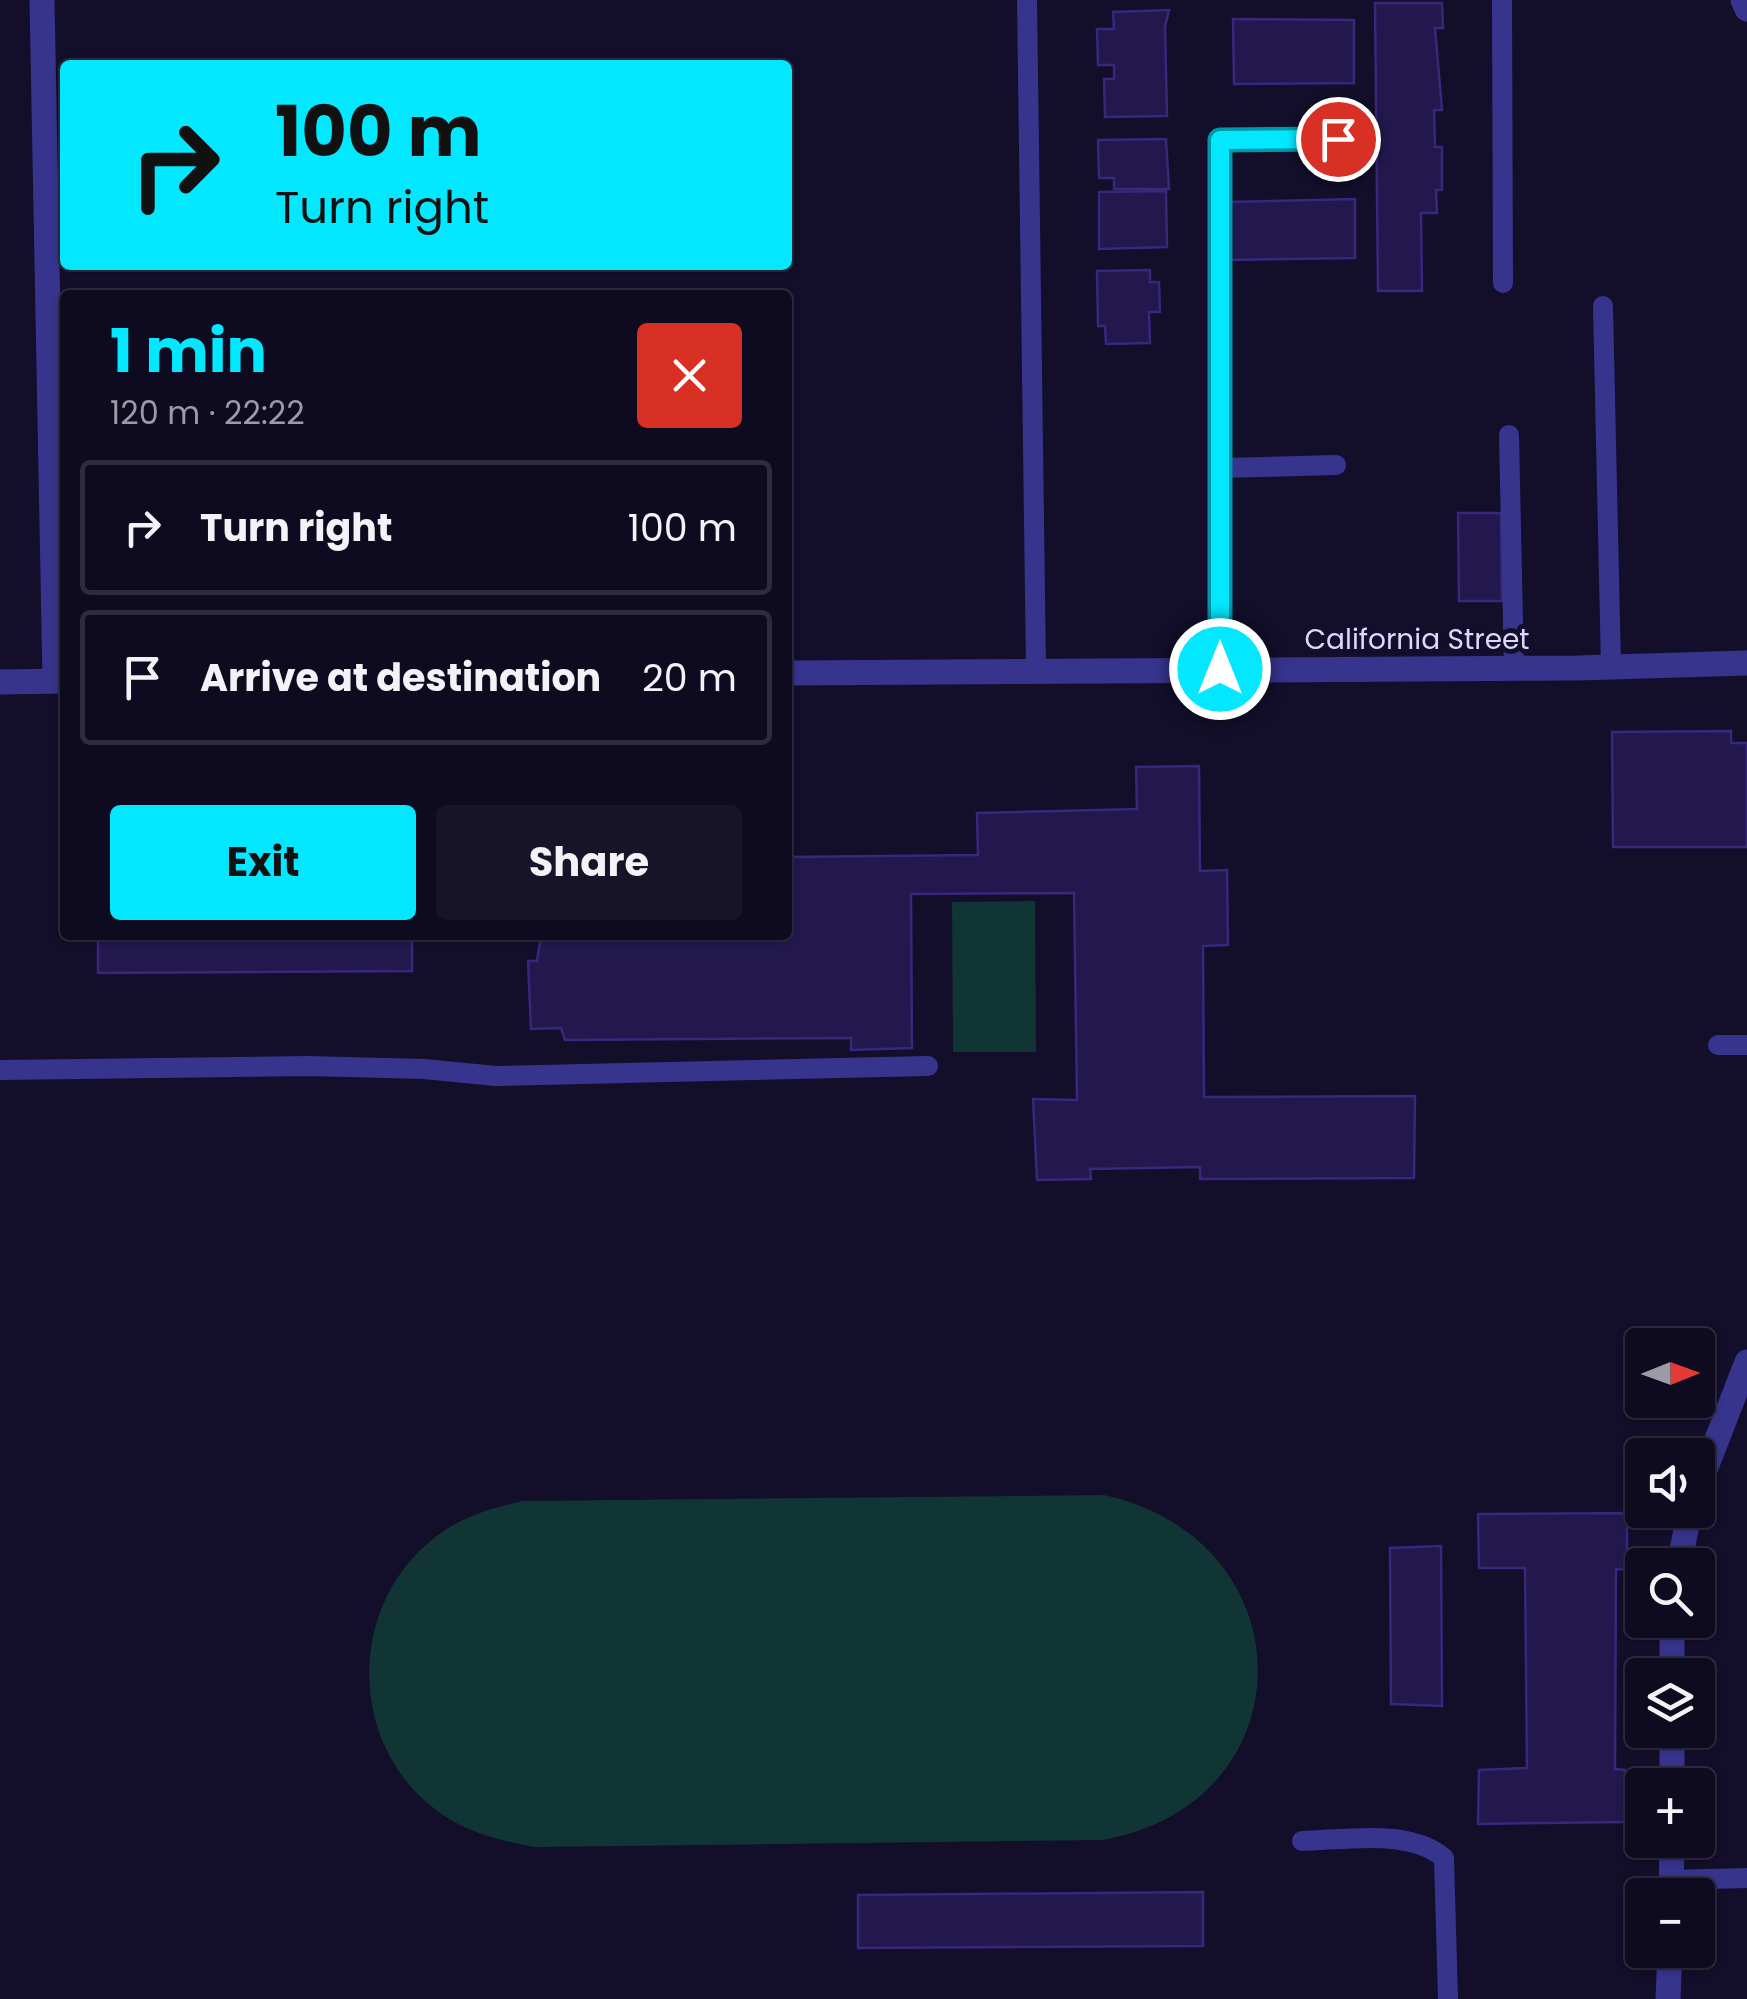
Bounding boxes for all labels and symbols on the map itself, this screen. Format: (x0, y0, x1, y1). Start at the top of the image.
pin (1296, 97, 1381, 182)
position arrow (1168, 617, 1272, 721)
street label: California Street (1304, 620, 1530, 659)
north arrow (1625, 1328, 1715, 1418)

